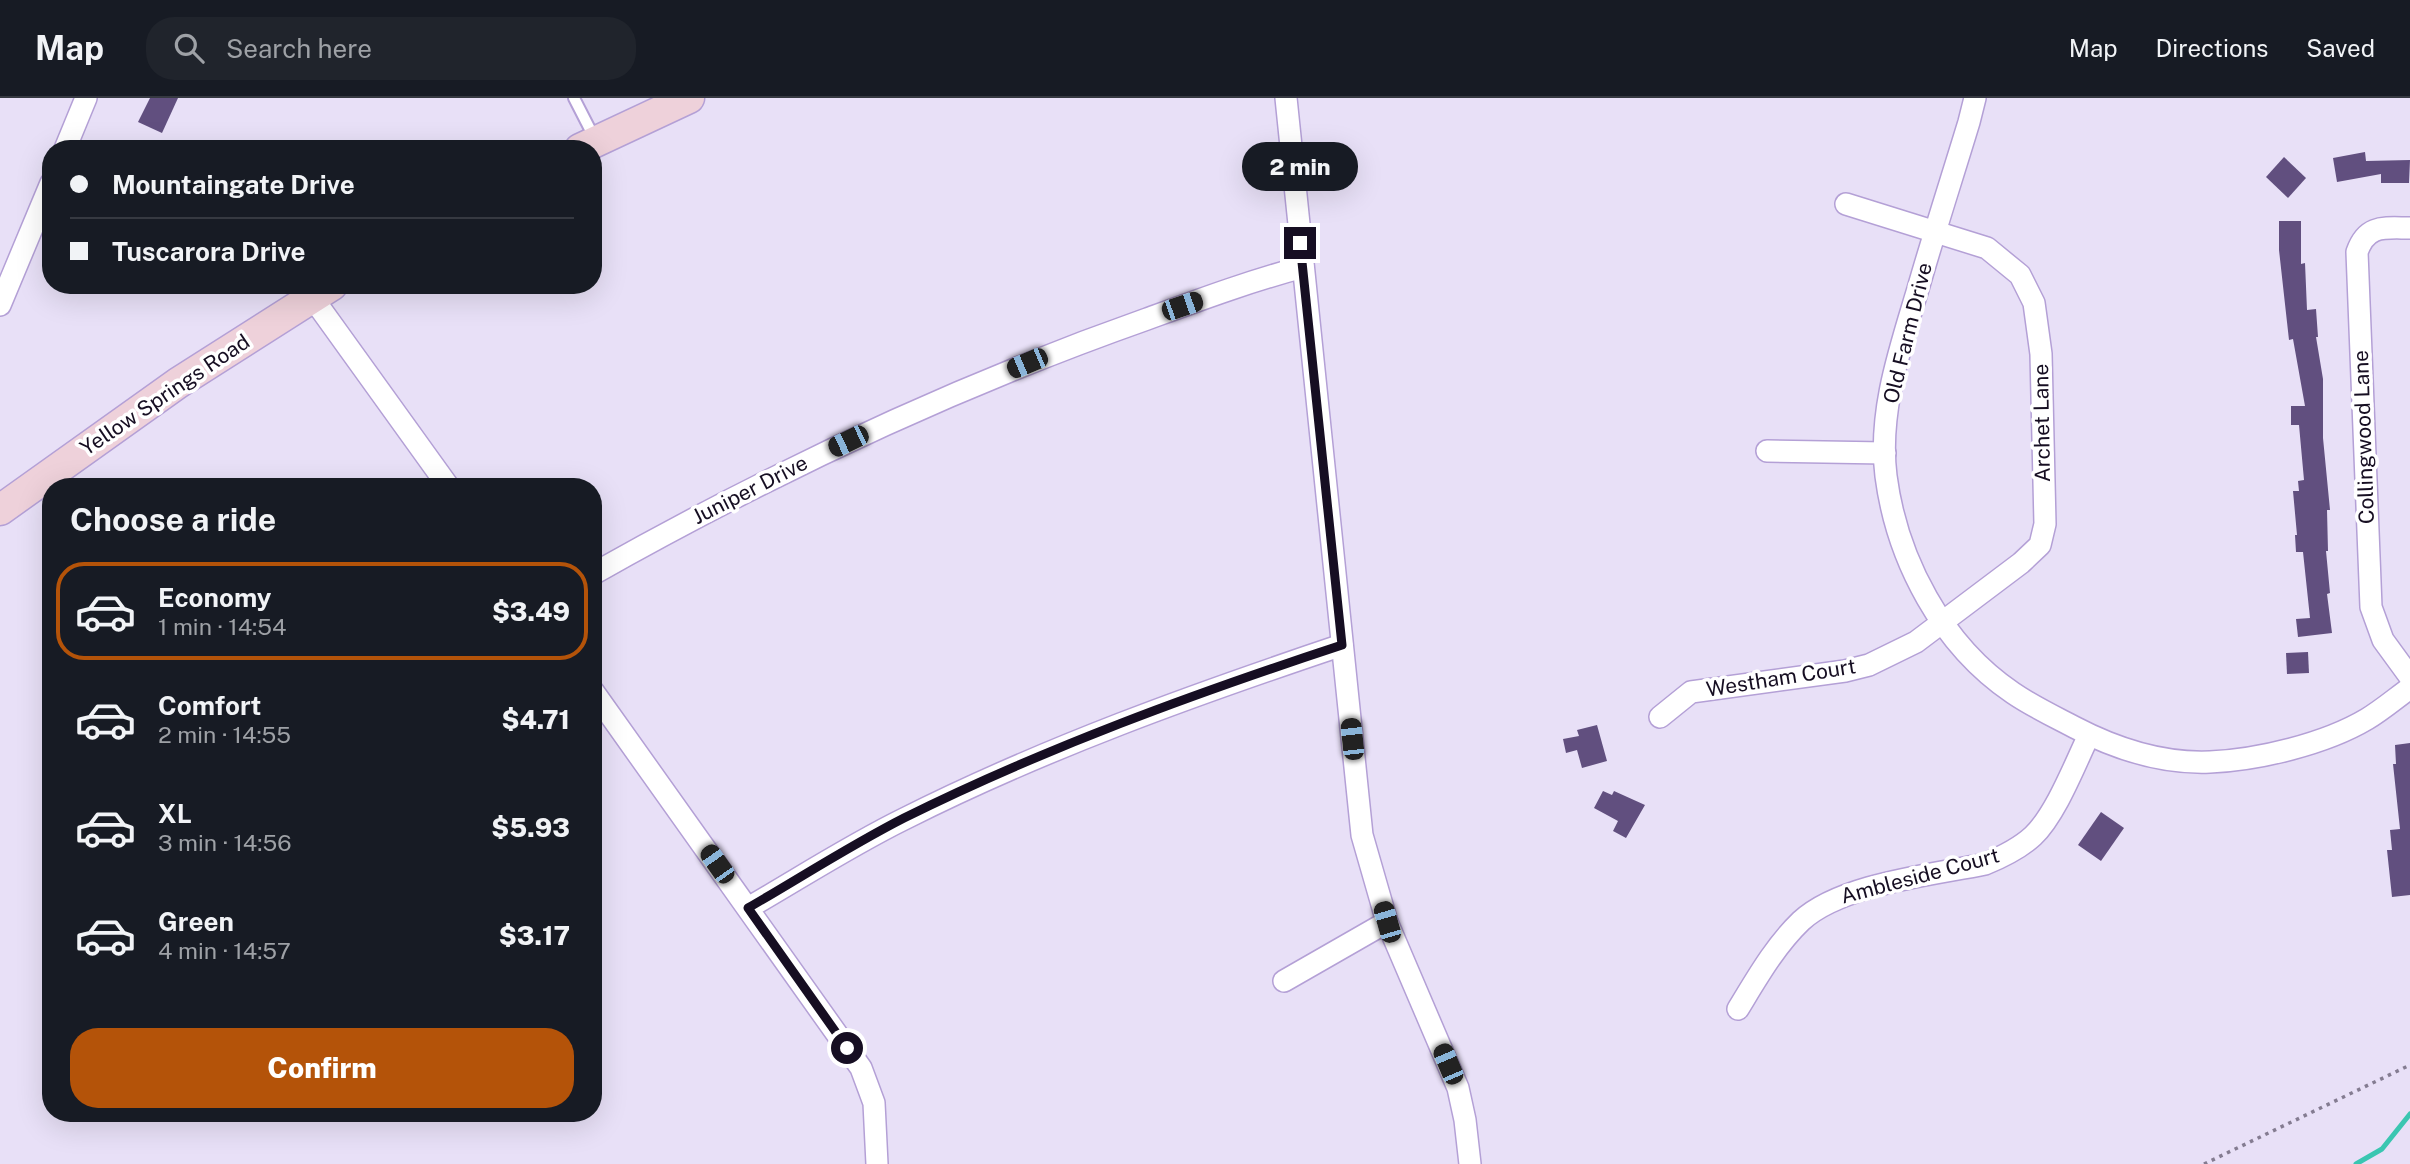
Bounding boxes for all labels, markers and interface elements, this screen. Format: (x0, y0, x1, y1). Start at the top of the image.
search box (146, 17, 636, 80)
text: Map (35, 29, 104, 67)
icon: search (170, 29, 208, 67)
text: Search here (226, 33, 372, 64)
text: Map (2069, 34, 2118, 62)
text: Directions (2156, 34, 2268, 62)
text: Saved (2306, 34, 2375, 62)
callout: 2 min (1242, 142, 1358, 190)
text: 2 min (1269, 153, 1331, 180)
text: Mountaingate Drive (112, 169, 355, 200)
route end (1284, 227, 1316, 259)
text: Tuscarora Drive (112, 236, 306, 267)
street label: Old Farm Drive (1878, 260, 1937, 406)
car (1159, 289, 1206, 323)
street label: Yellow Springs Road (75, 329, 254, 460)
car (1004, 345, 1051, 381)
street label: Collingwood Lane (2348, 350, 2379, 524)
street label: Archet Lane (2028, 364, 2055, 482)
car (825, 422, 872, 460)
street label: Juniper Drive (688, 450, 812, 529)
text: Choose a ride (70, 501, 276, 538)
icon: car (74, 580, 137, 643)
text: Economy (158, 582, 271, 613)
text: $3.49 (492, 596, 570, 627)
text: 1 min · 14:54 (158, 613, 286, 640)
street label: Westham Court (1704, 653, 1857, 702)
icon: car (74, 688, 137, 751)
text: Comfort (158, 690, 261, 721)
text: $4.71 (501, 704, 570, 735)
car (1340, 717, 1365, 761)
text: 2 min · 14:55 (158, 721, 291, 748)
icon: car (74, 796, 137, 859)
text: XL (158, 798, 192, 829)
text: $5.93 (491, 812, 570, 843)
text: 3 min · 14:56 (158, 829, 291, 856)
car (697, 841, 738, 887)
street label: Ambleside Court (1838, 842, 2002, 909)
car (1372, 899, 1403, 945)
icon: car (74, 904, 137, 967)
text: Green (158, 906, 234, 937)
text: $3.17 (499, 920, 570, 951)
text: 4 min · 14:57 (158, 937, 291, 964)
button: Confirm (70, 1028, 574, 1108)
route start (831, 1032, 863, 1064)
car (1431, 1041, 1466, 1087)

